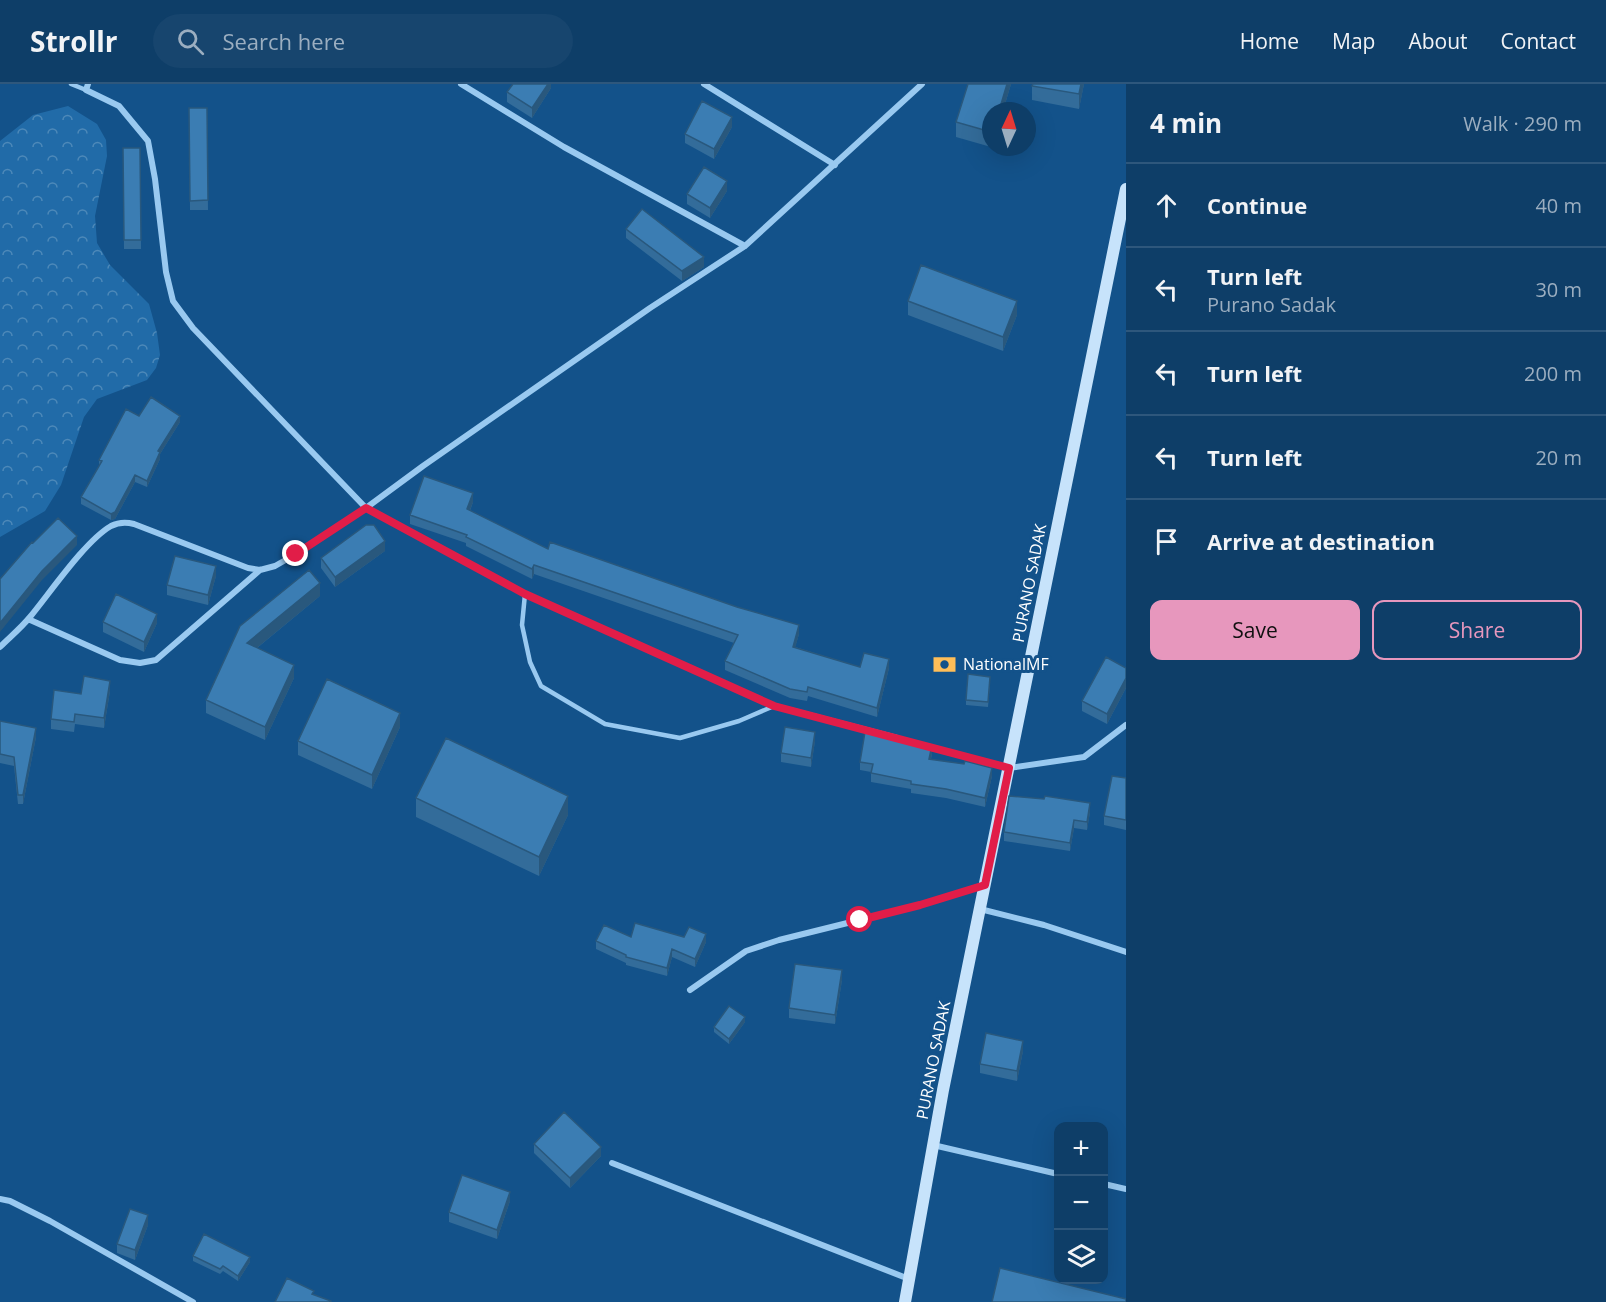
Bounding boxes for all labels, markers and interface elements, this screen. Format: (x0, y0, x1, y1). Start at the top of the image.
search box (153, 14, 573, 68)
text: Strollr (30, 22, 117, 60)
icon: search (174, 25, 207, 58)
text: Search here (222, 26, 345, 56)
text: Home (1240, 27, 1299, 55)
text: Map (1332, 27, 1375, 55)
text: About (1408, 27, 1468, 55)
text: Contact (1501, 27, 1576, 55)
north arrow (982, 102, 1036, 156)
text: 4 min (1150, 105, 1222, 141)
text: Walk · 290 m (1463, 110, 1582, 137)
icon: ahead (1150, 189, 1183, 222)
text: Continue (1207, 190, 1307, 220)
text: 40 m (1535, 192, 1582, 219)
text: Turn left (1207, 261, 1302, 291)
icon: left (1150, 273, 1183, 306)
text: 30 m (1535, 276, 1582, 303)
text: Purano Sadak (1207, 291, 1336, 318)
icon: left (1150, 357, 1183, 390)
text: Turn left (1207, 358, 1302, 388)
text: 200 m (1524, 360, 1582, 387)
icon: left (1150, 441, 1183, 474)
text: Turn left (1207, 442, 1302, 472)
text: 20 m (1535, 444, 1582, 471)
street label: PURANO SADAK (1007, 522, 1051, 644)
icon: arrive (1150, 525, 1183, 558)
text: Arrive at destination (1207, 526, 1435, 556)
route end (282, 540, 308, 566)
button: Save (1150, 600, 1360, 660)
button: Share (1372, 600, 1582, 660)
bank icon: NationalMF (932, 651, 958, 677)
place label: NationalMF (963, 653, 1049, 675)
route start (846, 906, 872, 932)
street label: PURANO SADAK (911, 999, 955, 1121)
map controls (1054, 1122, 1108, 1284)
button: + (1054, 1122, 1108, 1176)
button: − (1054, 1176, 1108, 1230)
button: layers (1054, 1230, 1108, 1284)

